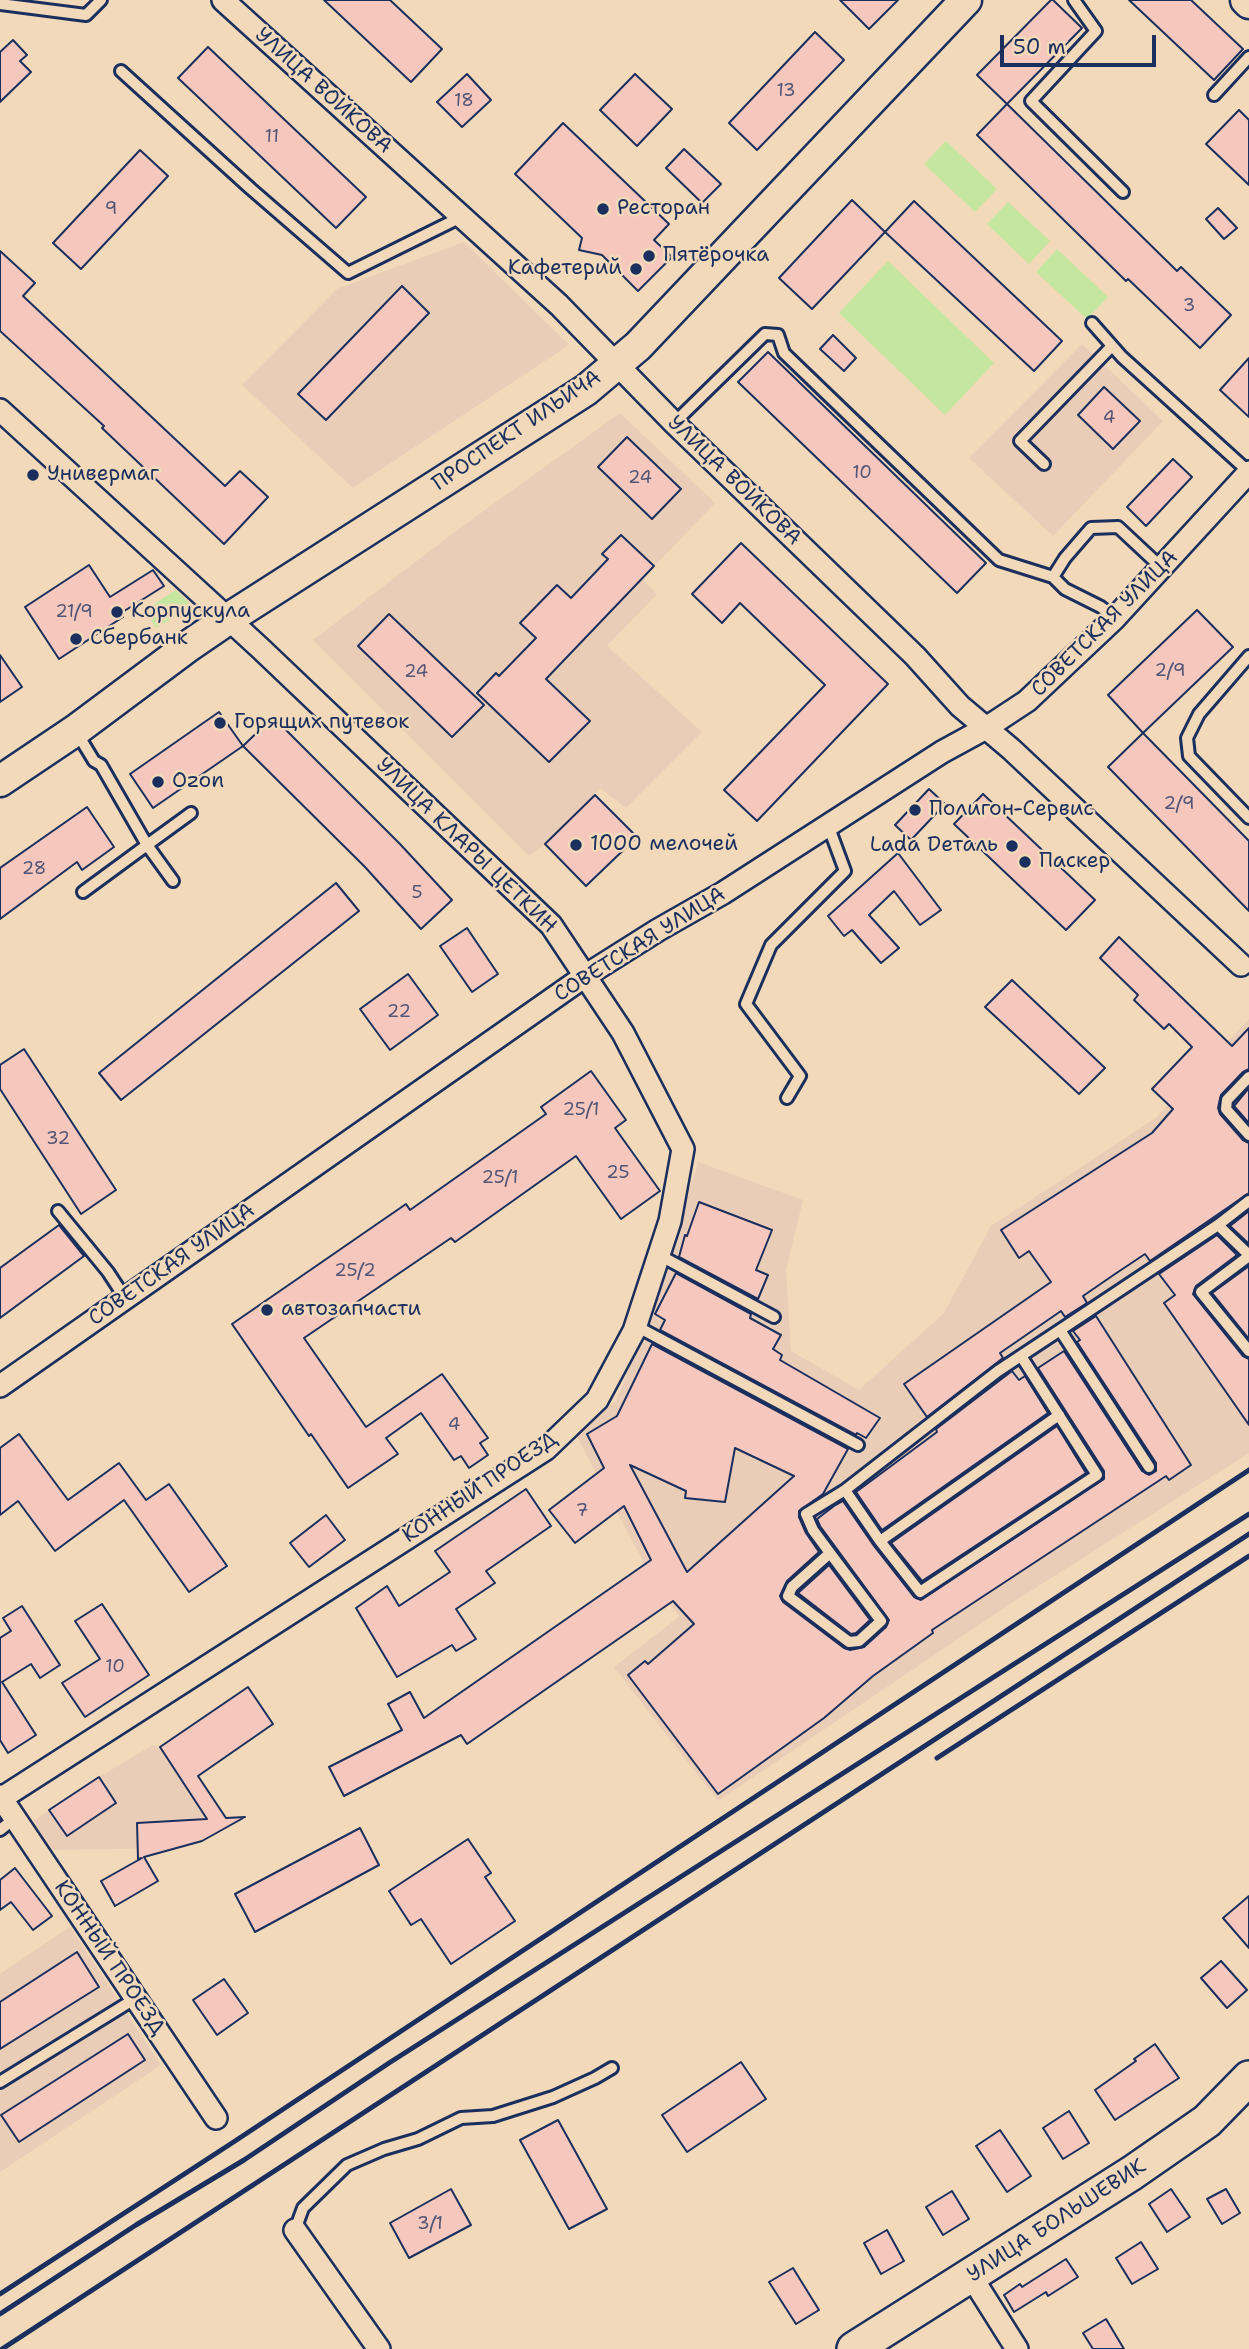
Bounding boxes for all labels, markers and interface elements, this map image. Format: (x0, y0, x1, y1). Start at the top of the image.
scale bar (1004, 21, 1160, 65)
street label: УЛИЦА ВОЙКОВА (249, 23, 397, 159)
text: 50 m (1013, 33, 1066, 61)
house number: 13 (776, 80, 796, 102)
house number: 18 (454, 90, 474, 112)
house number: 11 (265, 126, 279, 148)
place label: Ресторан (617, 196, 710, 222)
house number: 9 (105, 198, 117, 220)
marker: Ресторан (595, 201, 611, 217)
place label: Пятёрочка (663, 243, 769, 269)
marker: Пятёрочка (641, 248, 657, 264)
place label: Кафетерий (508, 256, 622, 282)
marker: Кафетерий (628, 261, 644, 277)
house number: 3 (1183, 295, 1195, 317)
street label: ПРОСПЕКТ ИЛЬИЧА (428, 365, 606, 497)
house number: 4 (1103, 407, 1115, 429)
street label: УЛИЦА ВОЙКОВА (662, 411, 806, 551)
place label: Универмаг (47, 462, 159, 488)
house number: 10 (852, 462, 872, 484)
marker: Универмаг (25, 467, 41, 483)
house number: 24 (628, 467, 652, 489)
street label: СОВЕТСКАЯ УЛИЦА (1026, 545, 1184, 703)
place label: Корпускула (131, 599, 250, 625)
house number: 21/9 (55, 601, 93, 623)
marker: Корпускула (109, 604, 125, 620)
place label: Сбербанк (90, 626, 188, 652)
marker: Сбербанк (68, 631, 84, 647)
house number: 2/9 (1154, 660, 1186, 682)
house number: 24 (404, 661, 428, 683)
place label: Горящих путевок (234, 710, 410, 736)
marker: Горящих путевок (212, 715, 228, 731)
street label: УЛИЦА КЛАРЫ ЦЕТКИН (370, 753, 562, 939)
place label: Ozon (172, 769, 224, 795)
marker: Ozon (150, 774, 166, 790)
house number: 2/9 (1163, 793, 1195, 815)
place label: Полигон-Сервис (929, 797, 1094, 823)
marker: Полигон-Сервис (907, 802, 923, 818)
place label: 1000 мелочей (590, 832, 738, 858)
place label: Lada Dеталь (870, 833, 998, 859)
marker: 1000 мелочей (568, 837, 584, 853)
marker: Lada Dеталь (1004, 838, 1020, 854)
place label: Паскер (1039, 849, 1110, 875)
marker: Паскер (1017, 854, 1033, 870)
house number: 28 (22, 858, 46, 880)
house number: 5 (411, 882, 423, 904)
street label: СОВЕТСКАЯ УЛИЦА (550, 882, 730, 1008)
house number: 22 (387, 1001, 411, 1023)
house number: 25/1 (563, 1099, 599, 1121)
house number: 32 (46, 1128, 70, 1150)
house number: 25 (606, 1162, 630, 1184)
house number: 25/1 (482, 1167, 518, 1189)
street label: СОВЕТСКАЯ УЛИЦА (84, 1198, 260, 1332)
house number: 25/2 (334, 1260, 376, 1282)
place label: автозапчасти (281, 1297, 421, 1323)
marker: автозапчасти (259, 1302, 275, 1318)
house number: 4 (448, 1414, 460, 1436)
street label: КОННЫЙ ПРОЕЗД (398, 1427, 562, 1549)
house number: 7 (576, 1500, 588, 1522)
house number: 10 (105, 1656, 125, 1678)
street label: КОННЫЙ ПРОЕЗД (48, 1876, 170, 2040)
street label: УЛИЦА БОЛЬШЕВИК (963, 2154, 1151, 2288)
house number: 3/1 (417, 2213, 443, 2235)

